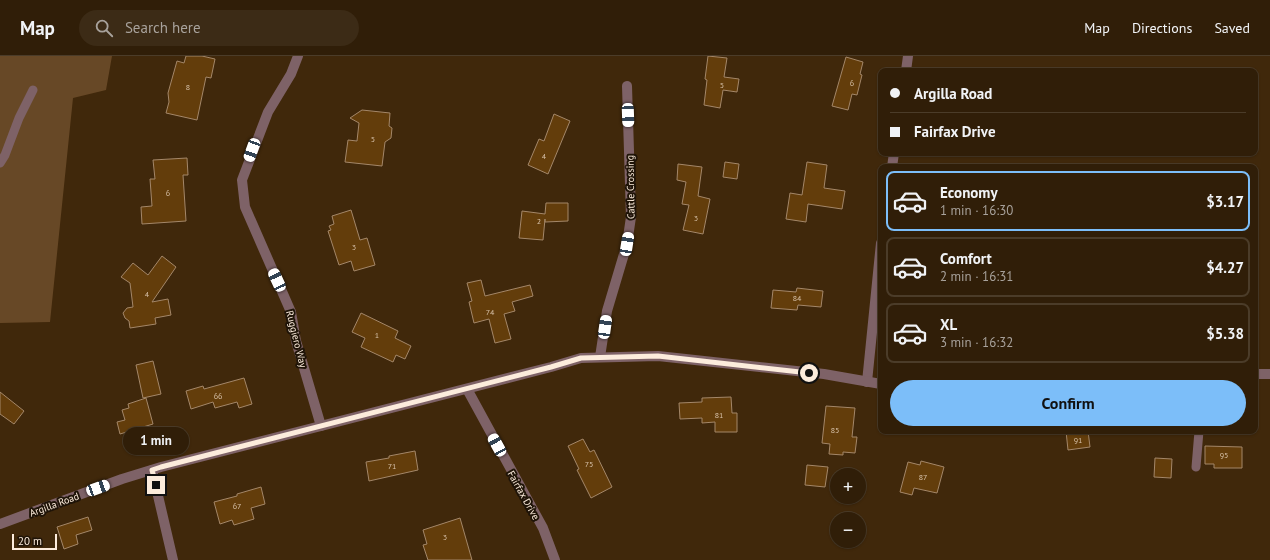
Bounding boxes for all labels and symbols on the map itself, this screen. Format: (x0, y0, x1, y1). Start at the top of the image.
house number: 6 (850, 78, 854, 88)
house number: 5 (720, 80, 724, 90)
house number: 8 (186, 82, 190, 92)
car (622, 103, 634, 127)
house number: 5 (371, 134, 375, 144)
car (242, 137, 262, 163)
house number: 4 (542, 151, 547, 161)
street label: Cattle Crossing (623, 155, 638, 219)
house number: 6 (166, 188, 170, 198)
house number: 3 (694, 213, 698, 223)
house number: 2 (537, 216, 541, 226)
car (619, 231, 635, 257)
house number: 3 (352, 242, 356, 252)
car (266, 267, 288, 293)
house number: 4 (145, 289, 150, 299)
house number: 84 (793, 293, 802, 303)
house number: 74 (486, 307, 495, 317)
street label: Ruggiero Way (283, 309, 310, 369)
car (597, 314, 613, 340)
house number: 1 (375, 330, 379, 340)
route start (800, 364, 818, 382)
house number: 66 (214, 391, 222, 401)
house number: 81 (715, 410, 723, 420)
house number: 85 (831, 425, 839, 435)
callout: 1 min (123, 427, 189, 455)
car (486, 432, 508, 458)
house number: 91 (1074, 435, 1082, 445)
house number: 95 (1220, 450, 1228, 460)
house number: 75 (585, 459, 593, 469)
house number: 71 (388, 461, 396, 471)
street label: Fairfax Drive (505, 468, 542, 522)
house number: 87 (919, 472, 927, 482)
route end (147, 476, 165, 494)
car (85, 478, 111, 498)
street label: Argilla Road (28, 489, 81, 519)
house number: 67 (233, 501, 241, 511)
scale bar (12, 532, 57, 551)
house number: 3 (443, 532, 447, 542)

